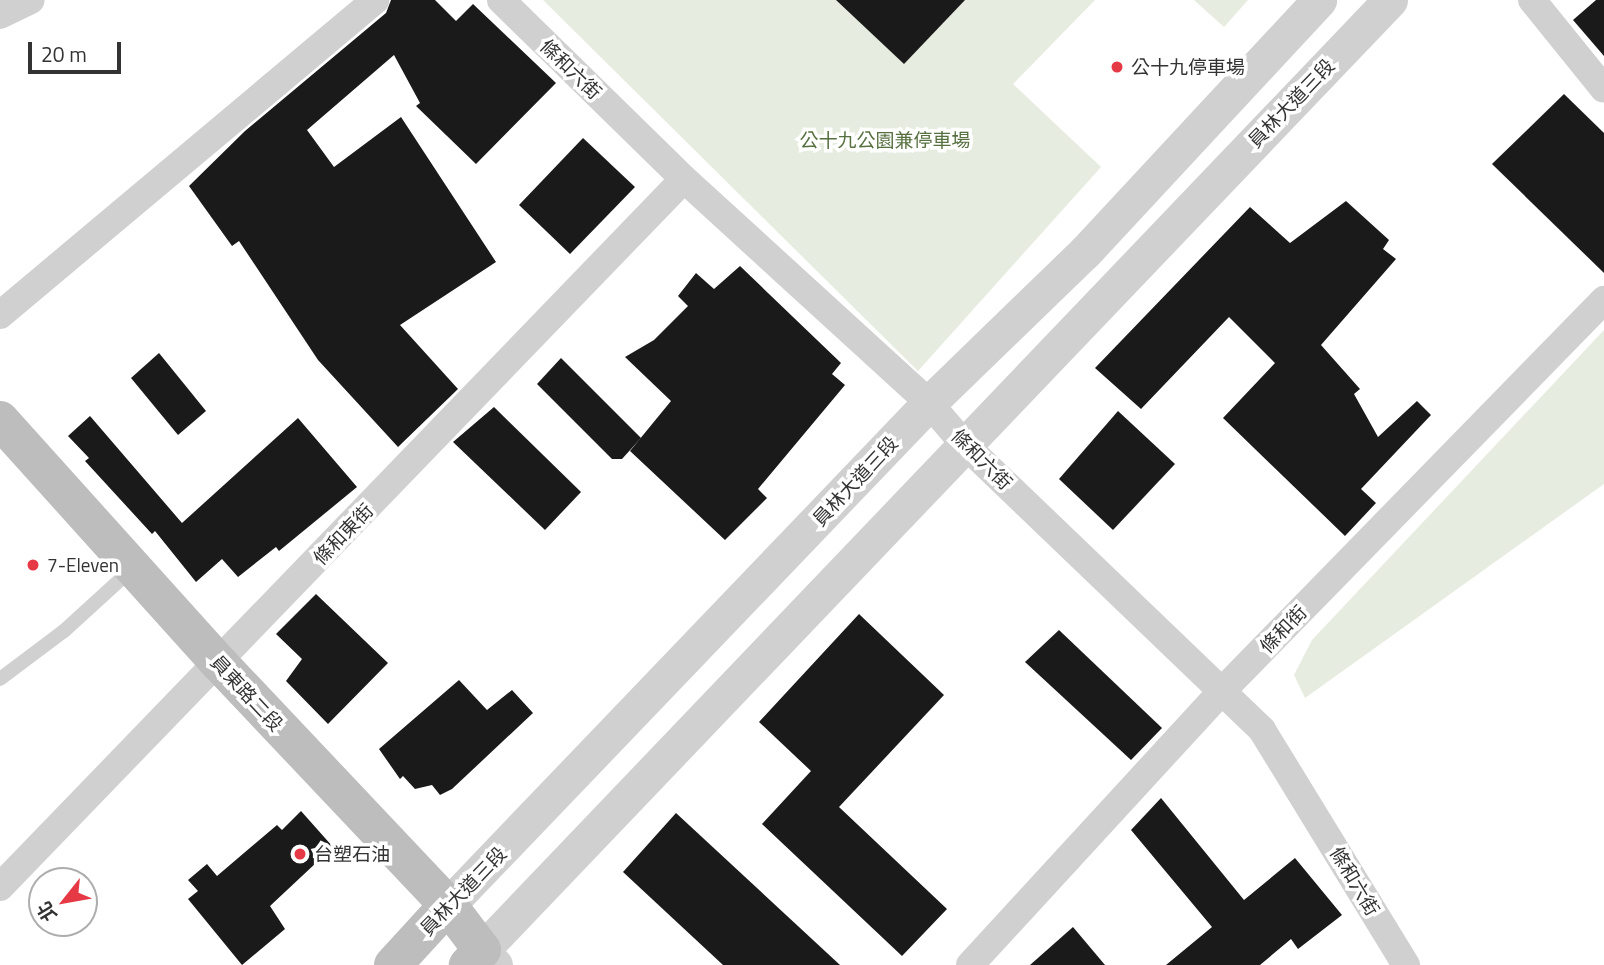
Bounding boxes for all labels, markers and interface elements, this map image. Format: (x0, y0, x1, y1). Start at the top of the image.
scale bar (32, 28, 124, 72)
street label: 條和六街 (536, 34, 606, 104)
text: 20 m (41, 38, 87, 70)
street label: 員林大道三段 (1243, 54, 1339, 152)
place label: 公十九停車場 (1131, 56, 1245, 78)
marker: 公十九停車場 (1109, 59, 1125, 75)
park label: 公十九公園兼停車場 (800, 129, 970, 151)
street label: 條和六街 (947, 424, 1017, 494)
street label: 員林大道三段 (808, 432, 902, 530)
street label: 條和東街 (308, 499, 378, 569)
place label: 7-Eleven (47, 554, 119, 576)
marker: 7-Eleven (25, 557, 41, 573)
street label: 條和街 (1255, 601, 1311, 657)
street label: 員東路二段 (206, 650, 288, 736)
street label: 員林大道三段 (415, 842, 511, 940)
place label: 台塑石油 (314, 843, 390, 865)
street label: 條和六街 (1326, 843, 1384, 919)
marker: 台塑石油 (292, 846, 308, 862)
north arrow (28, 867, 98, 937)
text: 北 (29, 896, 64, 928)

